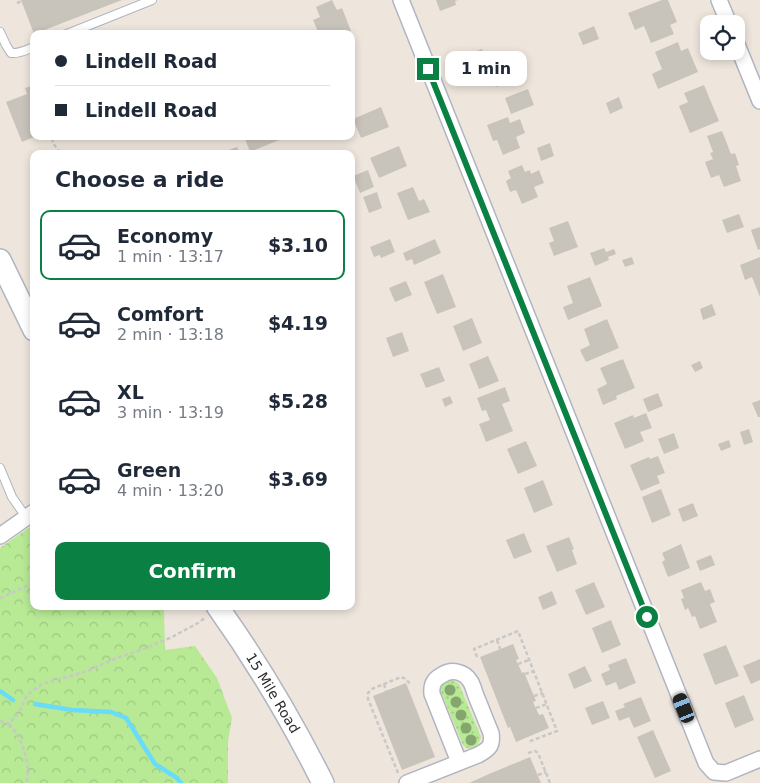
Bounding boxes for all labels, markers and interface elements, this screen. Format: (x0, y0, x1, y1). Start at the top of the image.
map controls (700, 15, 745, 60)
button: locate (700, 15, 745, 60)
text: Lindell Road (85, 50, 217, 72)
callout: 1 min (446, 52, 528, 86)
route end (417, 58, 439, 80)
text: 1 min (461, 59, 511, 78)
text: Lindell Road (85, 99, 217, 121)
text: Choose a ride (55, 167, 224, 192)
icon: car (57, 223, 102, 268)
text: Economy (117, 225, 213, 247)
text: $3.10 (268, 234, 328, 256)
text: 1 min · 13:17 (117, 247, 224, 266)
icon: car (57, 301, 102, 346)
text: Comfort (117, 303, 204, 325)
text: $4.19 (268, 312, 328, 334)
text: 2 min · 13:18 (117, 325, 224, 344)
icon: car (57, 379, 102, 424)
text: XL (117, 381, 144, 403)
text: $5.28 (268, 390, 328, 412)
text: 3 min · 13:19 (117, 403, 224, 422)
icon: car (57, 457, 102, 502)
text: Green (117, 459, 181, 481)
text: $3.69 (268, 468, 328, 490)
text: 4 min · 13:20 (117, 481, 224, 500)
button: Confirm (55, 542, 330, 600)
route start (636, 606, 658, 628)
street label: 15 Mile Road (243, 650, 303, 736)
car (671, 691, 696, 725)

